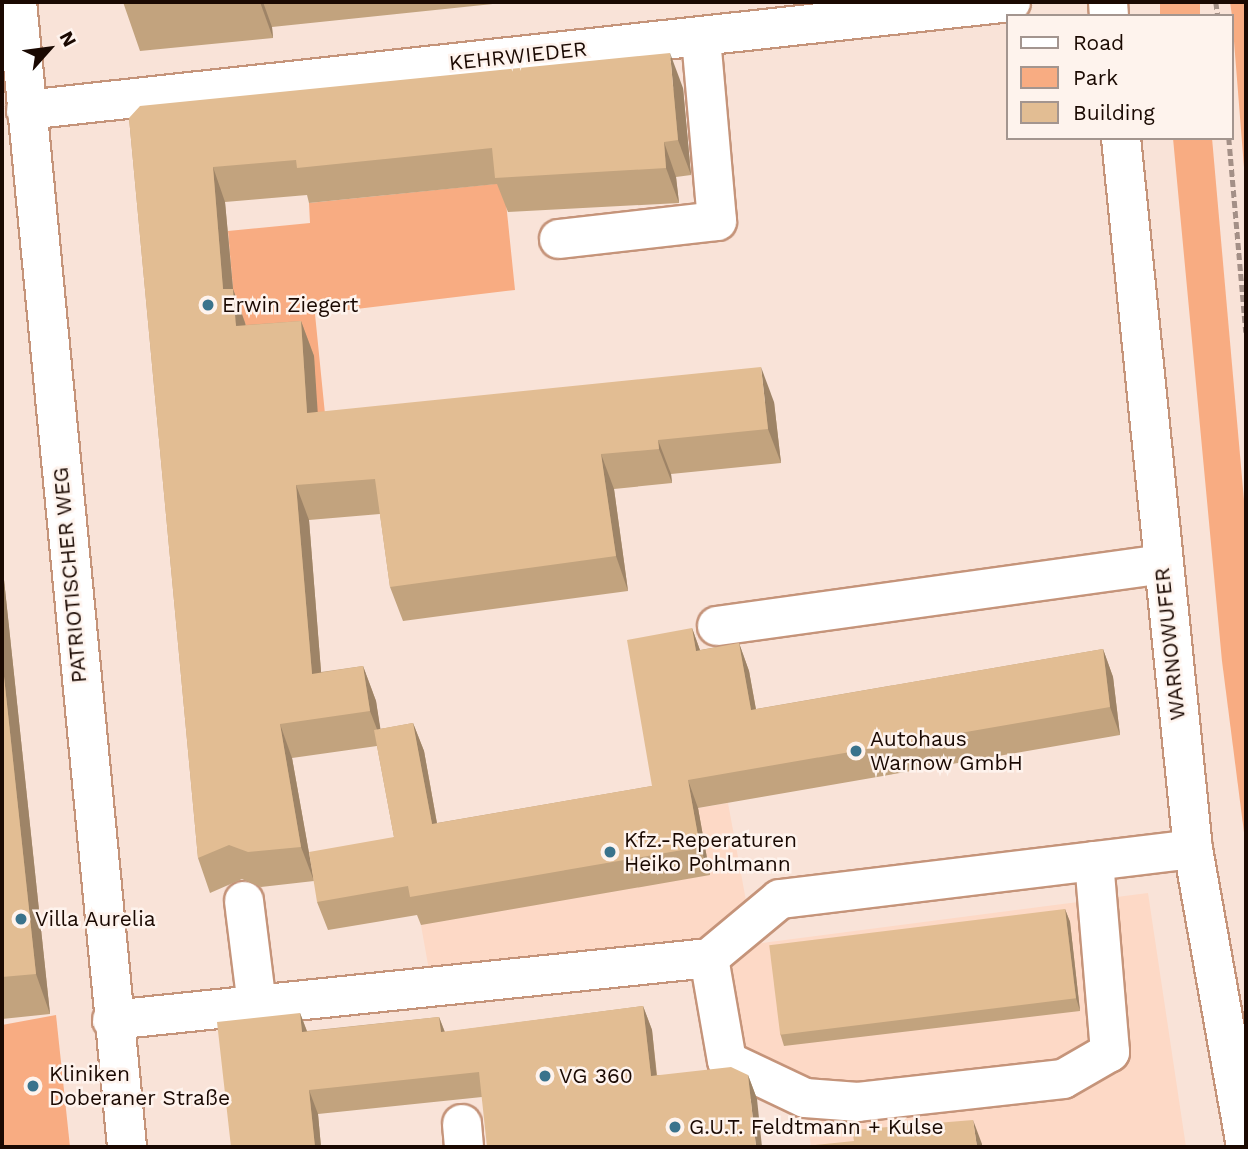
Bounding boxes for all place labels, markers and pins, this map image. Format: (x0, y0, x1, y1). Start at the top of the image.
place label: Erwin Ziegert (222, 292, 358, 318)
marker: Erwin Ziegert (200, 297, 216, 313)
place label: Autohaus Warnow GmbH (870, 726, 1023, 776)
marker: Autohaus Warnow GmbH (848, 743, 864, 759)
place label: Kfz.-Reperaturen Heiko Pohlmann (624, 827, 797, 877)
marker: Kfz.-Reperaturen Heiko Pohlmann (602, 844, 618, 860)
place label: Villa Aurelia (35, 906, 157, 932)
marker: Villa Aurelia (13, 911, 29, 927)
place label: Kliniken Doberaner Straße (49, 1061, 231, 1111)
place label: VG 360 (559, 1063, 633, 1089)
marker: VG 360 (537, 1068, 553, 1084)
marker: Kliniken Doberaner Straße (23, 1076, 43, 1096)
place label: G.U.T. Feldtmann + Kulse (689, 1114, 944, 1140)
marker: G.U.T. Feldtmann + Kulse (667, 1119, 683, 1135)

